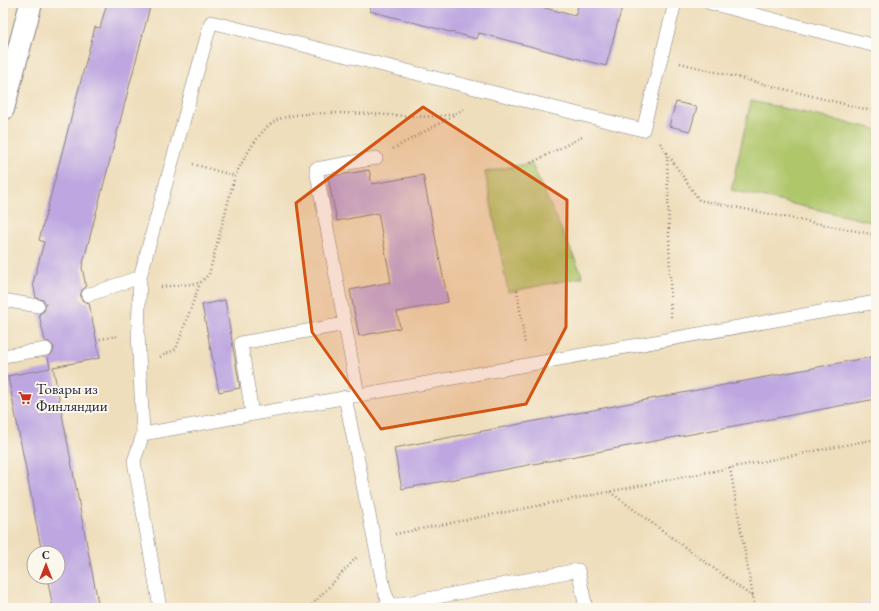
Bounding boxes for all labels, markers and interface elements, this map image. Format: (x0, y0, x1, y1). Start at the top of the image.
place label: Товары из Финляндии (36, 379, 108, 415)
supermarket icon: Товары из Финляндии (17, 390, 33, 406)
north arrow (26, 545, 66, 585)
text: С (42, 548, 50, 562)

